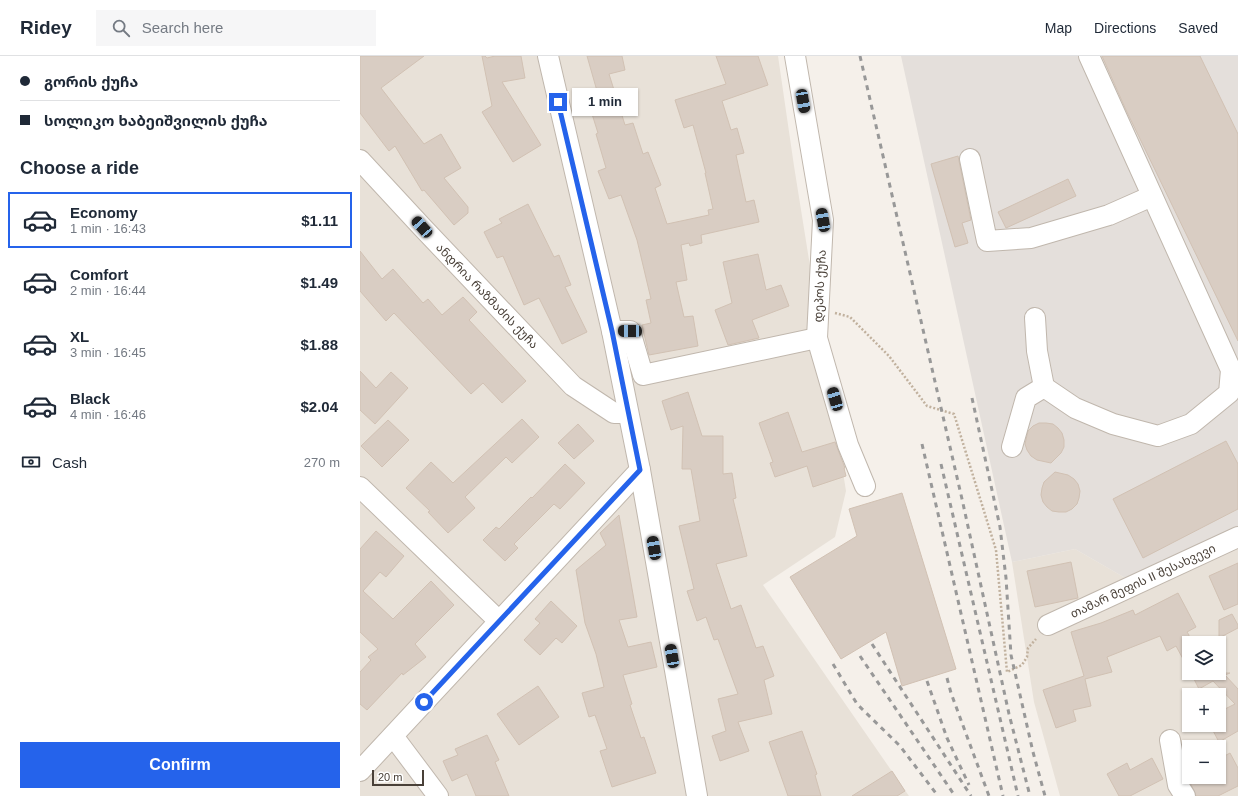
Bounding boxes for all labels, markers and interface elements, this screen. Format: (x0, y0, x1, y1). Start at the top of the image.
search box (96, 10, 376, 46)
text: Ridey (20, 17, 72, 38)
icon: search (110, 17, 132, 39)
text: Search here (142, 19, 223, 36)
text: Map (1045, 20, 1072, 36)
text: Directions (1094, 20, 1156, 36)
text: Saved (1178, 20, 1218, 36)
text: გორის ქუჩა (44, 73, 138, 90)
callout: 1 min (572, 88, 638, 116)
car (795, 88, 811, 114)
route end (549, 93, 567, 111)
text: 1 min (588, 94, 622, 109)
text: სოლიკო ხაბეიშვილის ქუჩა (44, 112, 268, 129)
text: Choose a ride (20, 158, 139, 178)
icon: car (22, 202, 58, 238)
text: Economy (70, 204, 138, 221)
car (815, 207, 831, 233)
text: $1.11 (301, 212, 338, 229)
car (410, 214, 434, 240)
text: 1 min · 16:43 (70, 221, 146, 236)
street label: ანდრია რაზმაძის ქუჩა (432, 240, 541, 352)
street label: დეპოს ქუჩა (811, 249, 830, 323)
icon: car (22, 264, 58, 300)
text: Comfort (70, 266, 128, 283)
text: $1.49 (300, 274, 338, 291)
text: 2 min · 16:44 (70, 283, 146, 298)
car (618, 325, 642, 337)
icon: car (22, 326, 58, 362)
text: XL (70, 328, 89, 345)
text: $1.88 (300, 336, 338, 353)
text: 3 min · 16:45 (70, 345, 146, 360)
car (826, 386, 844, 412)
icon: car (22, 388, 58, 424)
text: Black (70, 390, 110, 407)
text: $2.04 (300, 398, 338, 415)
text: 4 min · 16:46 (70, 407, 146, 422)
icon: cash (20, 451, 42, 473)
text: Cash (52, 454, 87, 471)
text: 270 m (304, 455, 340, 470)
car (646, 535, 662, 561)
street label: თამარ მეფის II შესახვევი (1068, 541, 1218, 621)
map controls (1182, 636, 1226, 784)
button: layers (1182, 636, 1226, 680)
car (664, 643, 680, 669)
button: + (1182, 688, 1226, 732)
route start (415, 693, 433, 711)
button: − (1182, 740, 1226, 784)
button: Confirm (20, 742, 340, 788)
scale bar (372, 768, 424, 787)
text: 20 m (378, 771, 402, 783)

